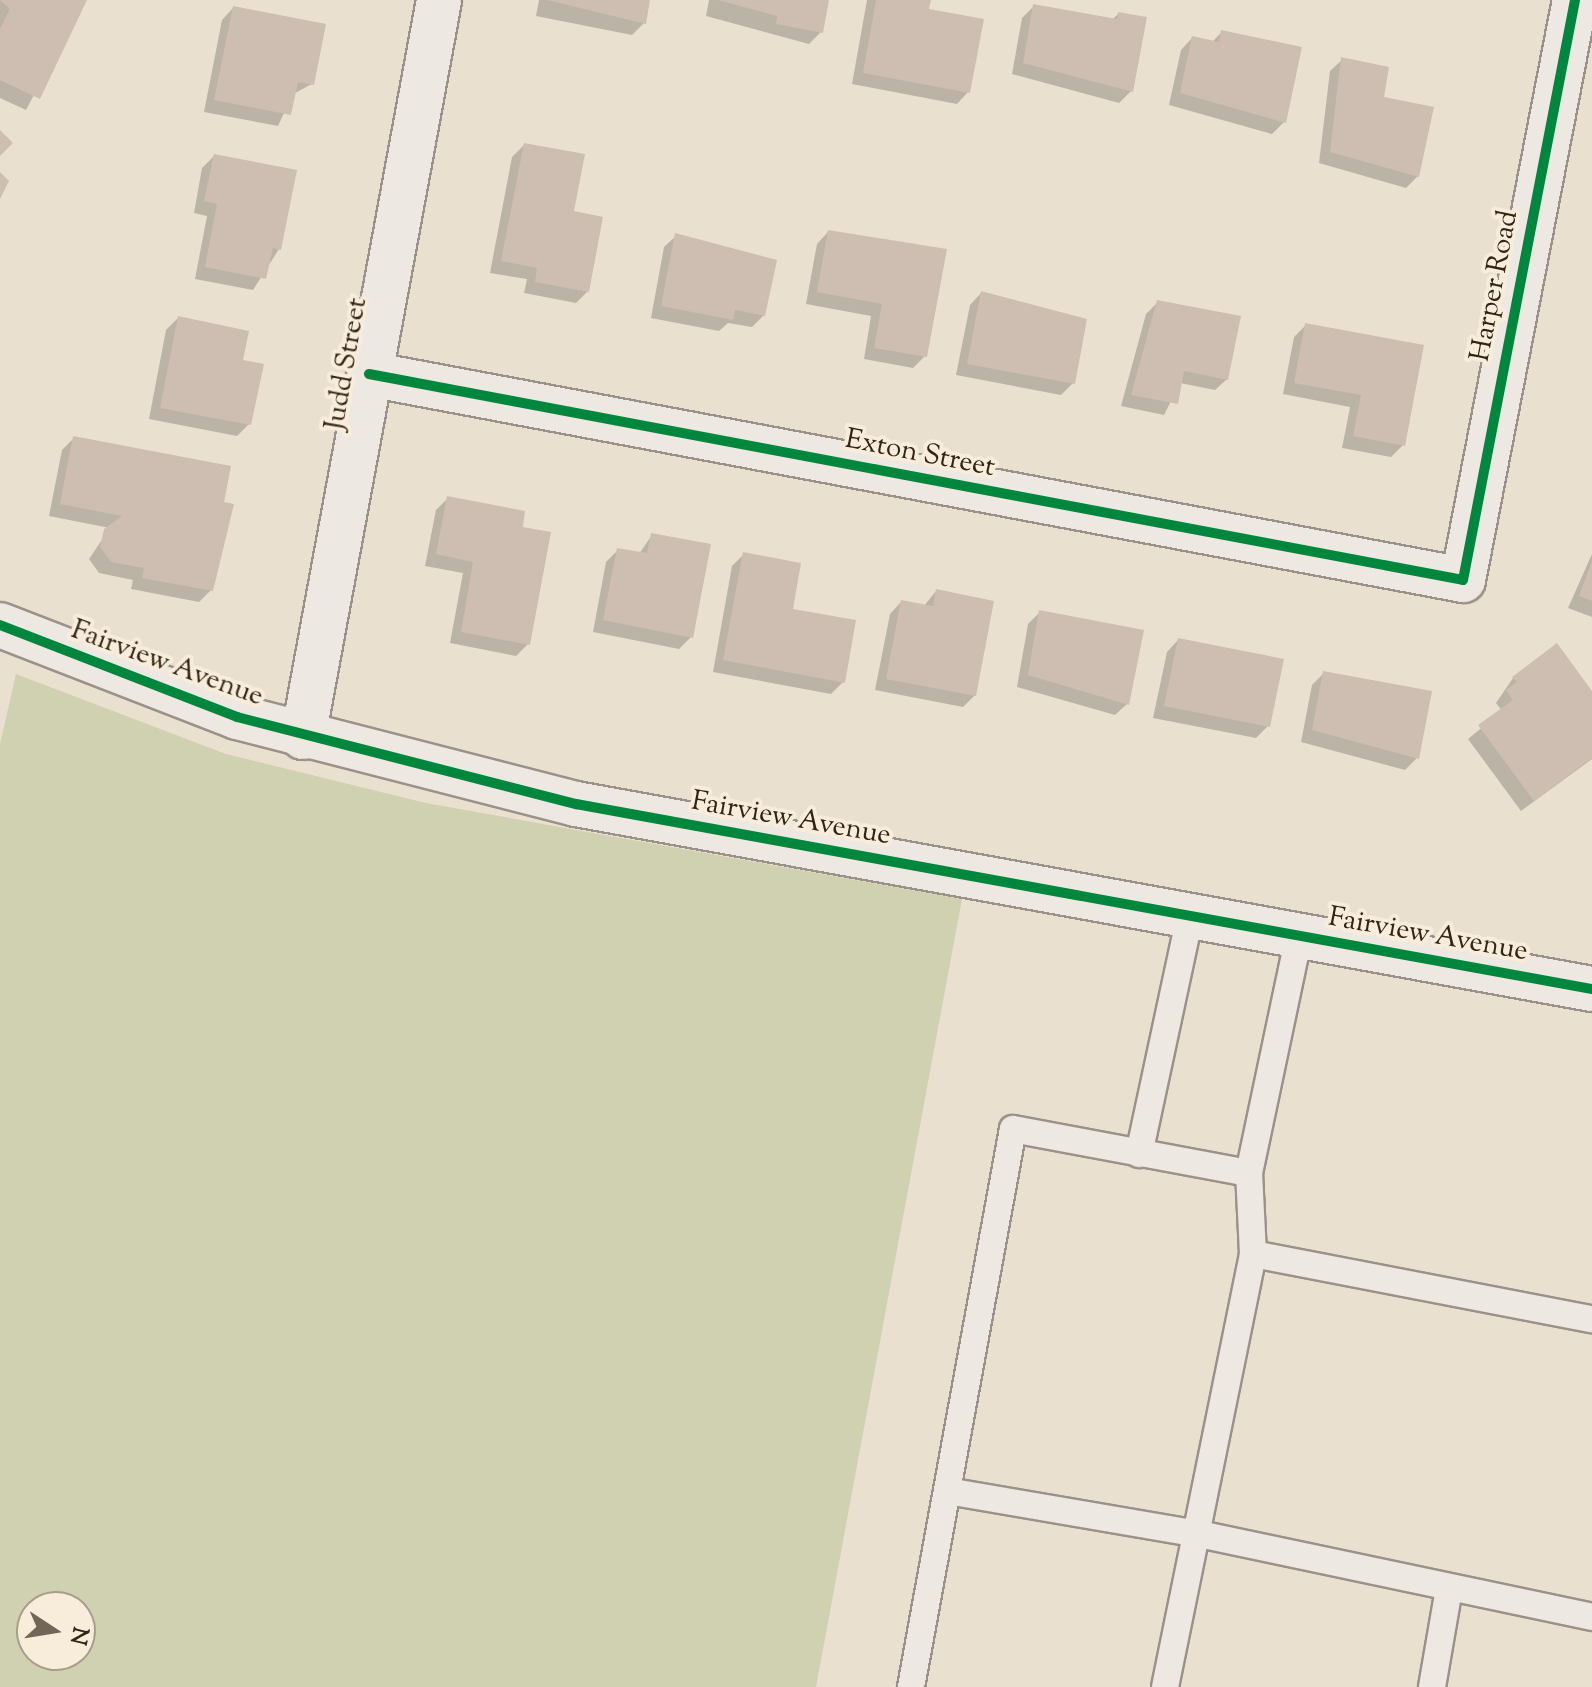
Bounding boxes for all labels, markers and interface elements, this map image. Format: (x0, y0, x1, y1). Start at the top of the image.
street label: Harper Road (1464, 208, 1526, 364)
street label: Judd Street (319, 295, 375, 433)
street label: Exton Street (842, 423, 998, 485)
street label: Fairview Avenue (66, 614, 268, 714)
street label: Fairview Avenue (689, 785, 893, 853)
street label: Fairview Avenue (1326, 901, 1530, 969)
north arrow (16, 1591, 96, 1671)
text: N (60, 1624, 95, 1647)

